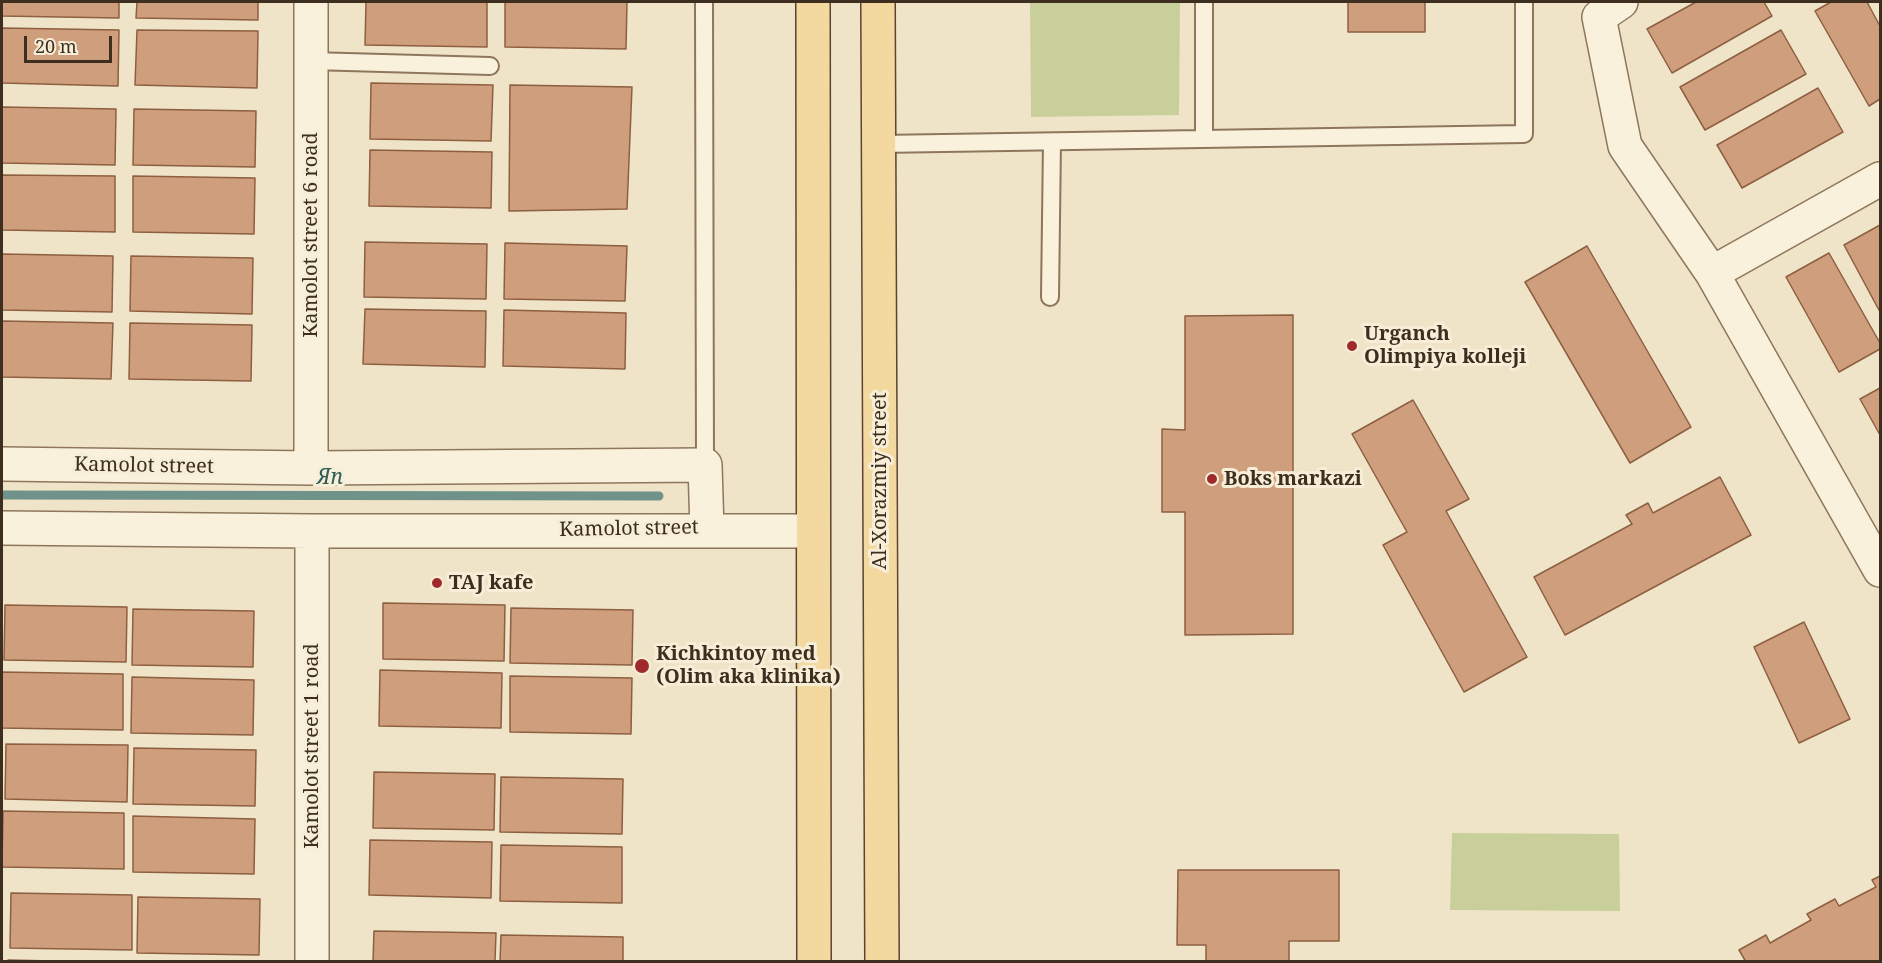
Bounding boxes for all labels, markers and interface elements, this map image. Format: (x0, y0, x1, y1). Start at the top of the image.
scale bar (27, 24, 116, 62)
text: 20 m (35, 34, 77, 58)
street label: Kamolot street 6 road (299, 132, 323, 338)
place label: Urganch Olimpiya kolleji (1364, 322, 1526, 369)
marker: Urganch Olimpiya kolleji (1345, 339, 1359, 353)
street label: Al-Xorazmiy street (868, 392, 892, 570)
street label: Kamolot street (74, 453, 214, 479)
water label: Яп (317, 465, 343, 491)
place label: Boks markazi (1224, 467, 1362, 491)
marker: Boks markazi (1205, 472, 1219, 486)
street label: Kamolot street (559, 516, 699, 542)
place label: TAJ kafe (449, 571, 533, 595)
marker: TAJ kafe (430, 576, 444, 590)
place label: Kichkintoy med (Olim aka klinika) (656, 642, 841, 689)
street label: Kamolot street 1 road (300, 643, 324, 849)
marker: Kichkintoy med (Olim aka klinika) (633, 657, 651, 675)

